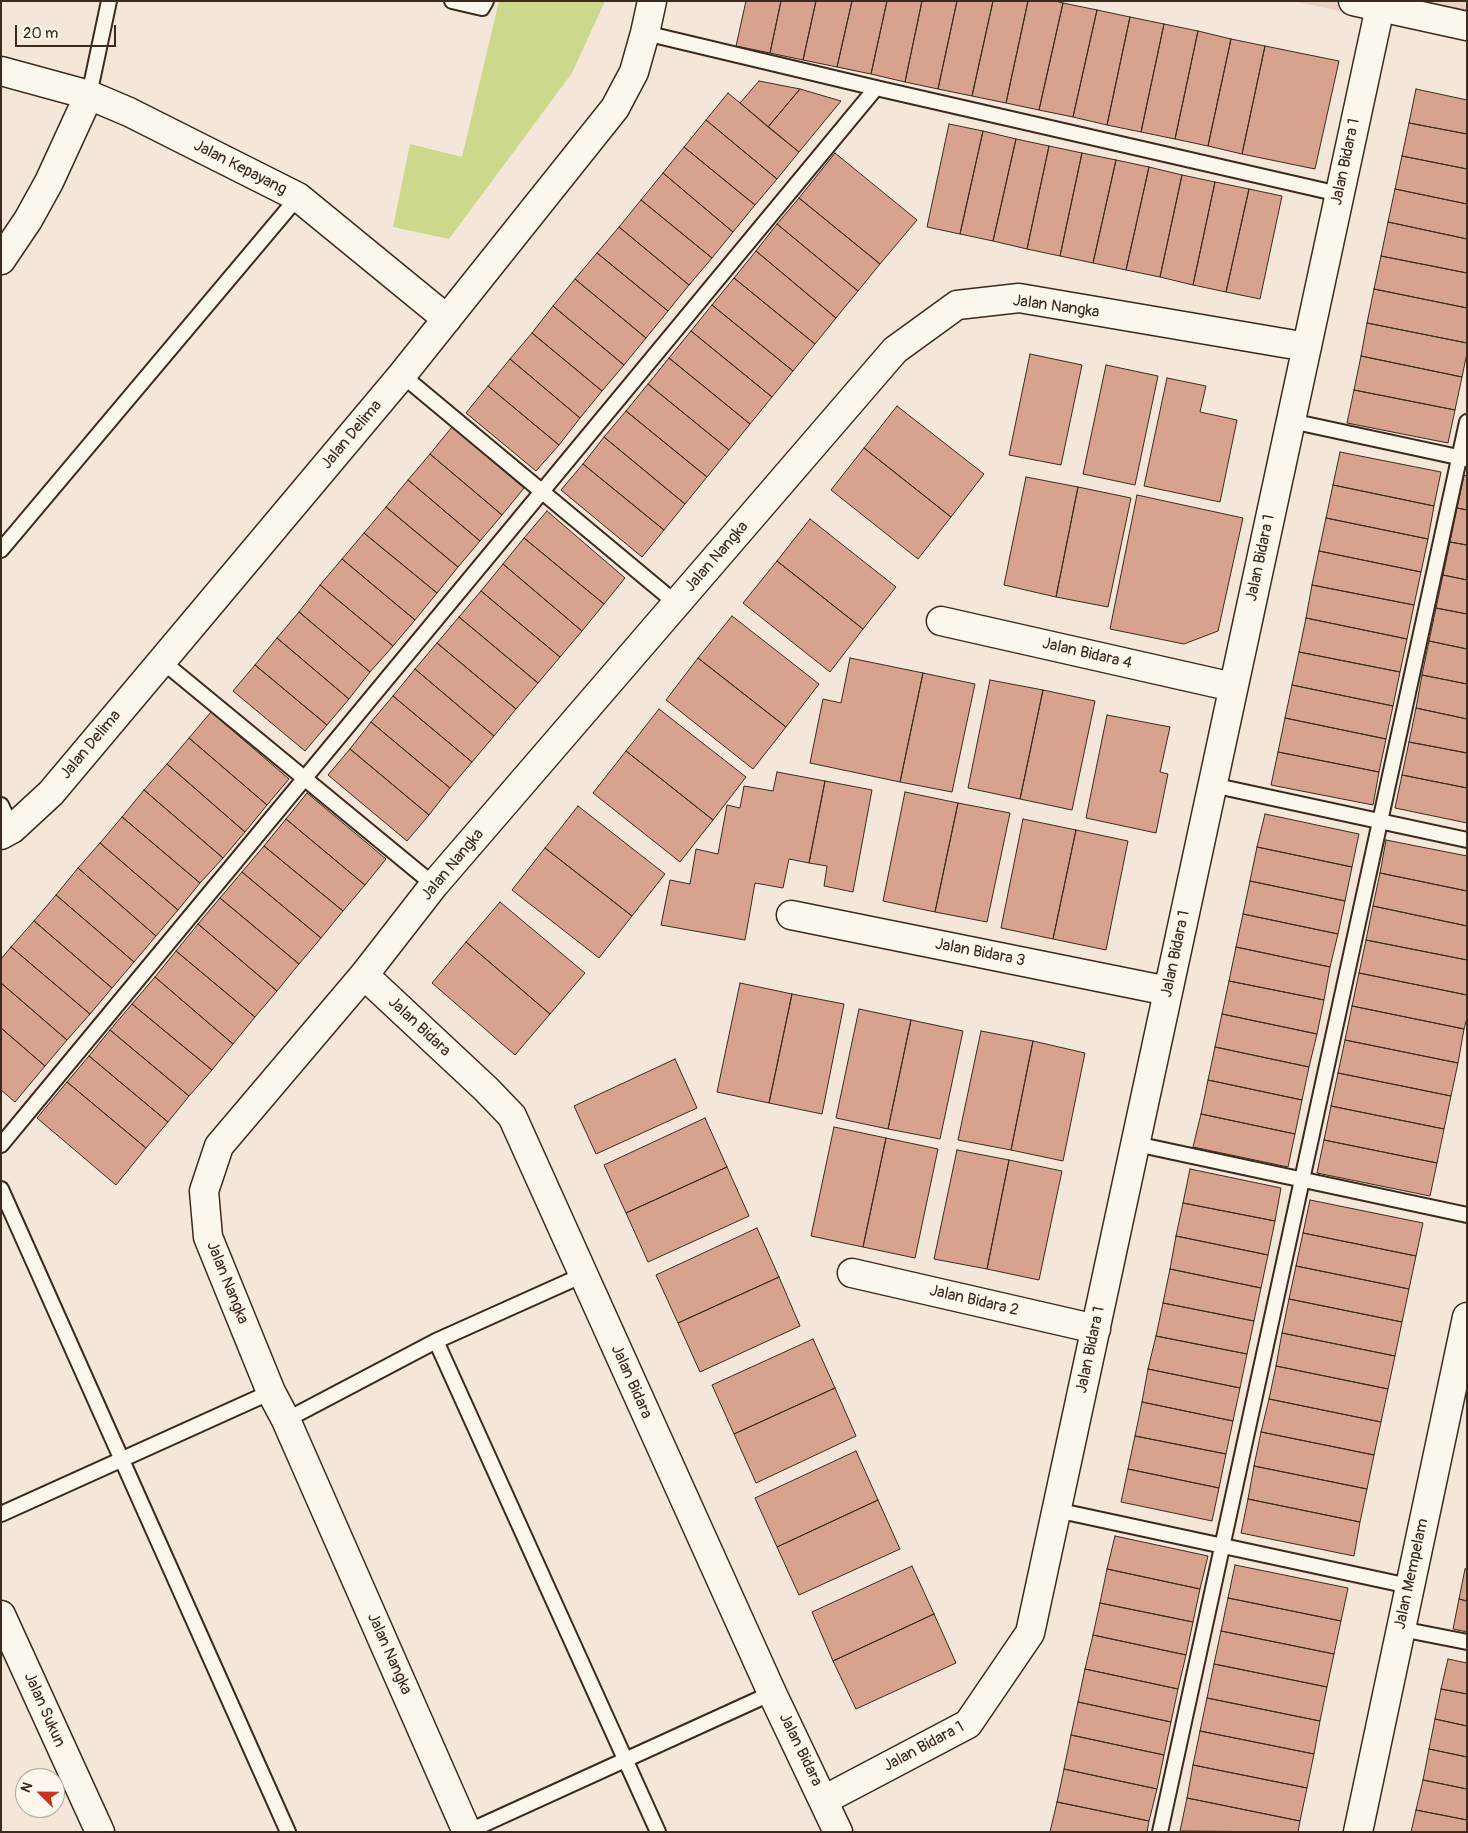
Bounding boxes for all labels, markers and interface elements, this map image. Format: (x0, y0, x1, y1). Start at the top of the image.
scale bar (18, 15, 119, 47)
text: 20 m (23, 24, 58, 43)
street label: Jalan Bidara 1 (1327, 117, 1365, 207)
street label: Jalan Kepayang (190, 136, 290, 200)
street label: Jalan Nangka (1011, 291, 1101, 323)
street label: Jalan Delima (318, 397, 386, 473)
street label: Jalan Bidara 1 (1242, 513, 1280, 603)
street label: Jalan Nangka (681, 518, 753, 596)
street label: Jalan Bidara 4 (1040, 634, 1134, 674)
street label: Jalan Delima (57, 707, 125, 783)
street label: Jalan Nangka (418, 825, 488, 905)
street label: Jalan Bidara 1 (1157, 909, 1195, 999)
street label: Jalan Bidara 3 (933, 935, 1027, 971)
street label: Jalan Bidara (384, 993, 454, 1061)
street label: Jalan Nangka (202, 1239, 252, 1327)
street label: Jalan Bidara 2 (927, 1281, 1021, 1321)
street label: Jalan Bidara 1 (1072, 1305, 1110, 1395)
street label: Jalan Bidara (606, 1342, 656, 1422)
street label: Jalan Mempelam (1391, 1517, 1433, 1631)
street label: Jalan Nangka (362, 1610, 416, 1698)
street label: Jalan Sukun (19, 1670, 69, 1750)
street label: Jalan Bidara (774, 1710, 826, 1790)
street label: Jalan Bidara 1 (880, 1718, 968, 1776)
north arrow (15, 1768, 65, 1818)
text: N (17, 1780, 36, 1795)

